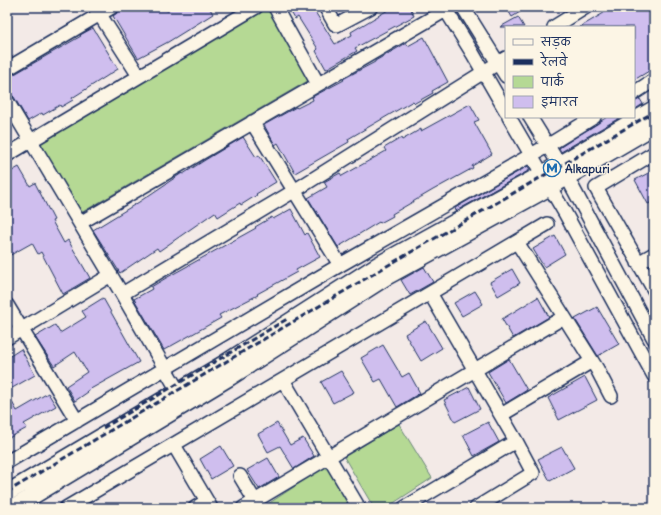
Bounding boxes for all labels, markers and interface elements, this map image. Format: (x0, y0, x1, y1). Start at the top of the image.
legend (505, 26, 635, 118)
text: सड़क (540, 34, 572, 50)
text: रेलवे (539, 51, 568, 69)
text: पार्क (540, 72, 565, 89)
text: इमारत (541, 94, 579, 109)
metro station icon: Alkapuri (542, 158, 562, 178)
place label: Alkapuri (565, 161, 610, 177)

